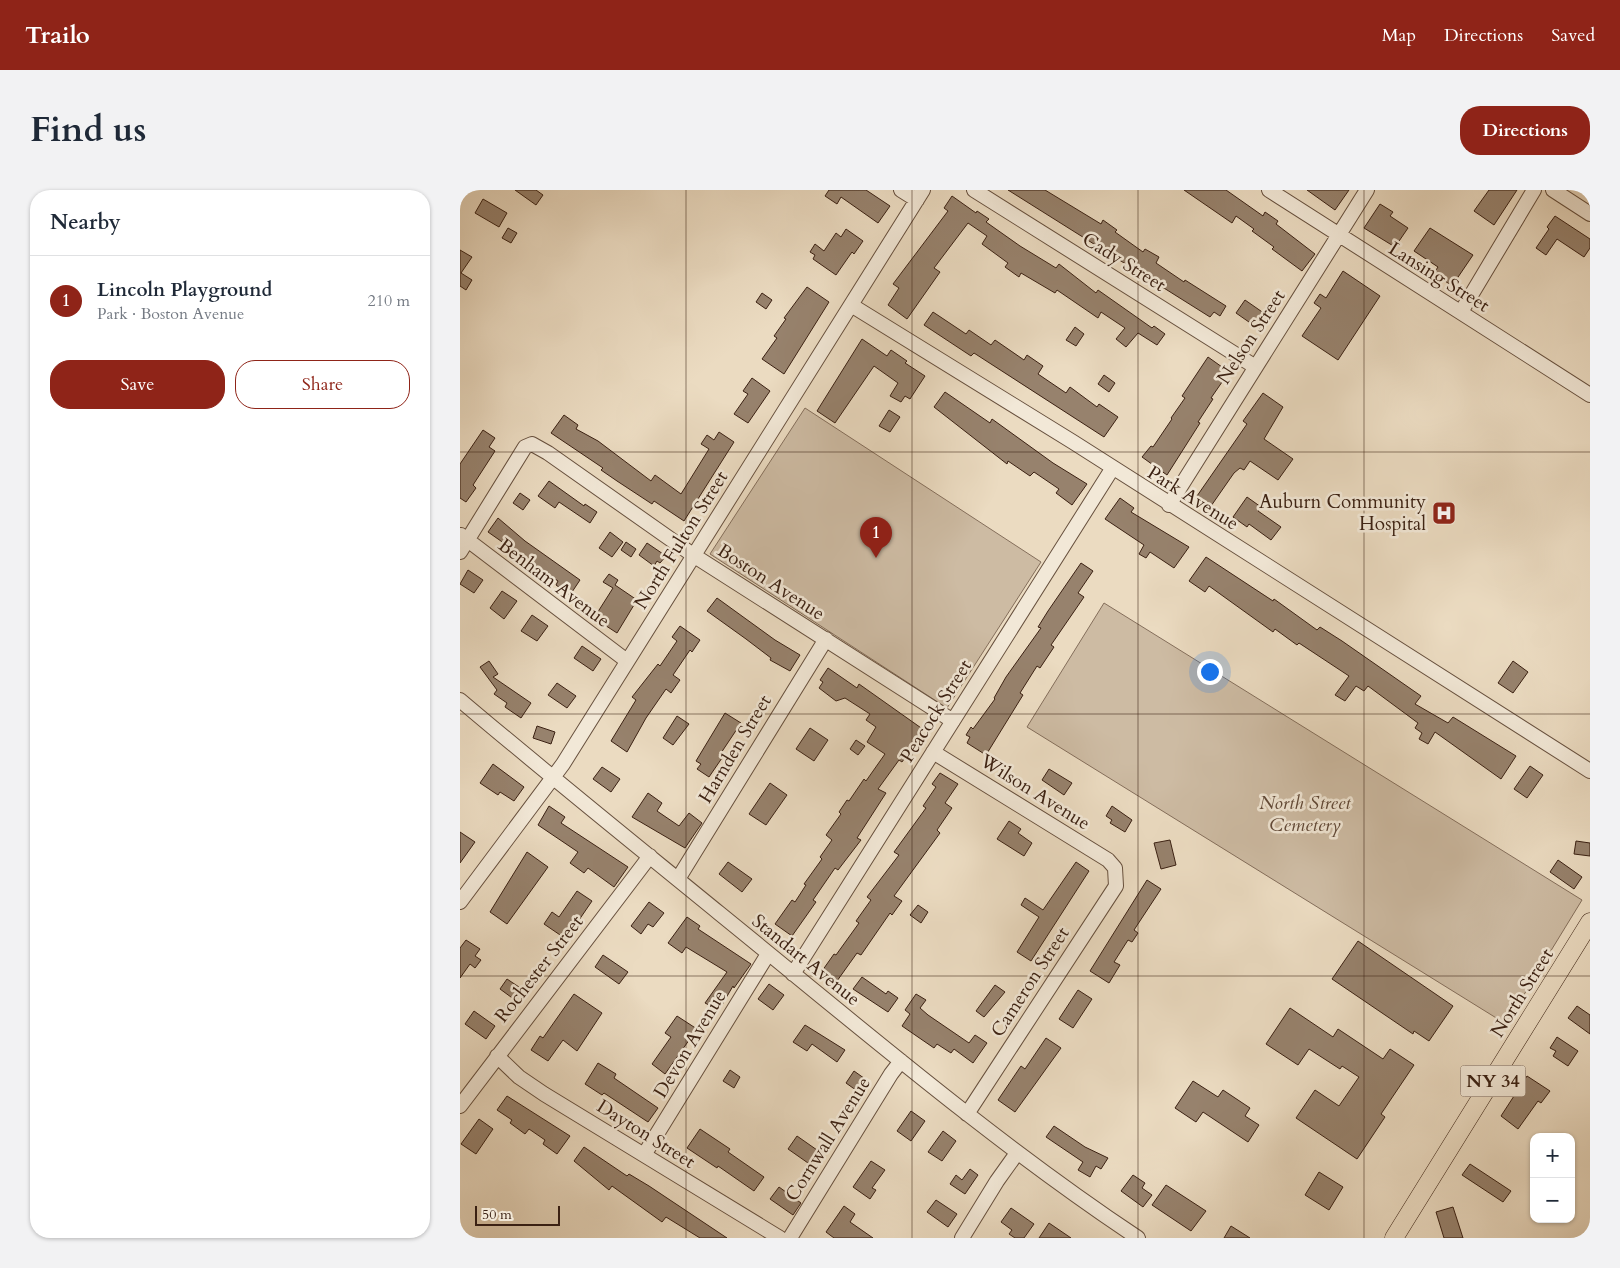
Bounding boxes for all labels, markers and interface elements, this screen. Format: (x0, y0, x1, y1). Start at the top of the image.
text: Trailo (25, 19, 90, 52)
text: Map (1382, 23, 1416, 48)
text: Directions (1444, 23, 1523, 48)
text: Saved (1551, 23, 1595, 48)
text: Find us (30, 106, 146, 154)
button: Directions (1460, 106, 1590, 155)
text: Nearby (50, 208, 121, 237)
street label: Cady Street (1077, 226, 1171, 298)
street label: Lansing Street (1384, 236, 1494, 318)
text: Lincoln Playground (97, 277, 272, 303)
street label: Nelson Street (1211, 285, 1291, 389)
text: 1 (62, 290, 70, 312)
text: 210 m (368, 290, 410, 312)
text: Park · Boston Avenue (97, 303, 244, 325)
button: Save (50, 360, 225, 409)
button: Share (235, 360, 410, 409)
street label: Park Avenue (1142, 460, 1244, 536)
street label: North Fulton Street (628, 466, 734, 614)
place label: Auburn Community Hospital (1259, 489, 1426, 537)
hospital icon: Auburn Community Hospital (1431, 500, 1457, 526)
pin: 1 (860, 517, 892, 558)
street label: Benham Avenue (493, 532, 615, 634)
street label: Boston Avenue (712, 538, 830, 626)
street label: Peacock Street (894, 655, 978, 767)
your location (1197, 659, 1223, 685)
street label: Harnden Street (692, 690, 778, 808)
street label: Wilson Avenue (974, 747, 1095, 836)
park label: North Street Cemetery (1259, 790, 1351, 838)
street label: Standart Avenue (746, 908, 866, 1012)
street label: Rochester Street (489, 910, 589, 1028)
street label: Cameron Street (985, 922, 1075, 1042)
street label: North Street (1484, 943, 1560, 1043)
street label: Devon Avenue (648, 985, 732, 1103)
road number: NY 34 (1460, 1066, 1526, 1096)
street label: Cornwall Avenue (779, 1072, 877, 1206)
street label: Dayton Street (592, 1093, 700, 1175)
map controls (1530, 1133, 1575, 1223)
button: + (1530, 1133, 1575, 1178)
button: − (1530, 1178, 1575, 1223)
scale bar (475, 1203, 560, 1226)
text: 50 m (482, 1205, 512, 1224)

